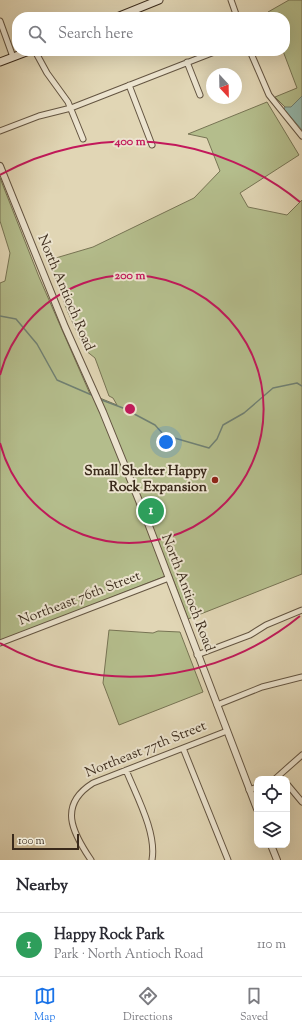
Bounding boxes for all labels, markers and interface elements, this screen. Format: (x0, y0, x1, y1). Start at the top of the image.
search box (12, 12, 290, 56)
icon: search (26, 23, 48, 45)
text: Search here (58, 24, 133, 45)
north arrow (206, 68, 242, 104)
text: 400 m (113, 133, 146, 151)
street label: North Antioch Road (31, 232, 99, 354)
text: 200 m (115, 267, 145, 285)
centre of rings (123, 402, 137, 416)
your location (156, 432, 176, 452)
place label: Small Shelter Happy Rock Expansion (84, 462, 208, 498)
marker: Small Shelter Happy Rock Expansion (210, 475, 220, 485)
pin: 1 (138, 496, 164, 526)
street label: North Antioch Road (155, 531, 219, 655)
street label: Northeast 76th Street (16, 566, 144, 631)
street label: Northeast 77th Street (82, 716, 210, 783)
map controls (254, 776, 290, 848)
button: locate (254, 776, 290, 812)
button: layers (254, 812, 290, 848)
scale bar (12, 832, 79, 851)
text: 100 m (18, 833, 45, 849)
text: Nearby (16, 874, 68, 898)
text: Happy Rock Park (54, 925, 165, 946)
text: 1 (27, 936, 31, 954)
text: 110 m (257, 936, 286, 954)
text: Park · North Antioch Road (54, 946, 203, 964)
tab: Map (34, 985, 56, 1025)
tab: Directions (123, 985, 173, 1025)
tab: Saved (240, 985, 268, 1025)

